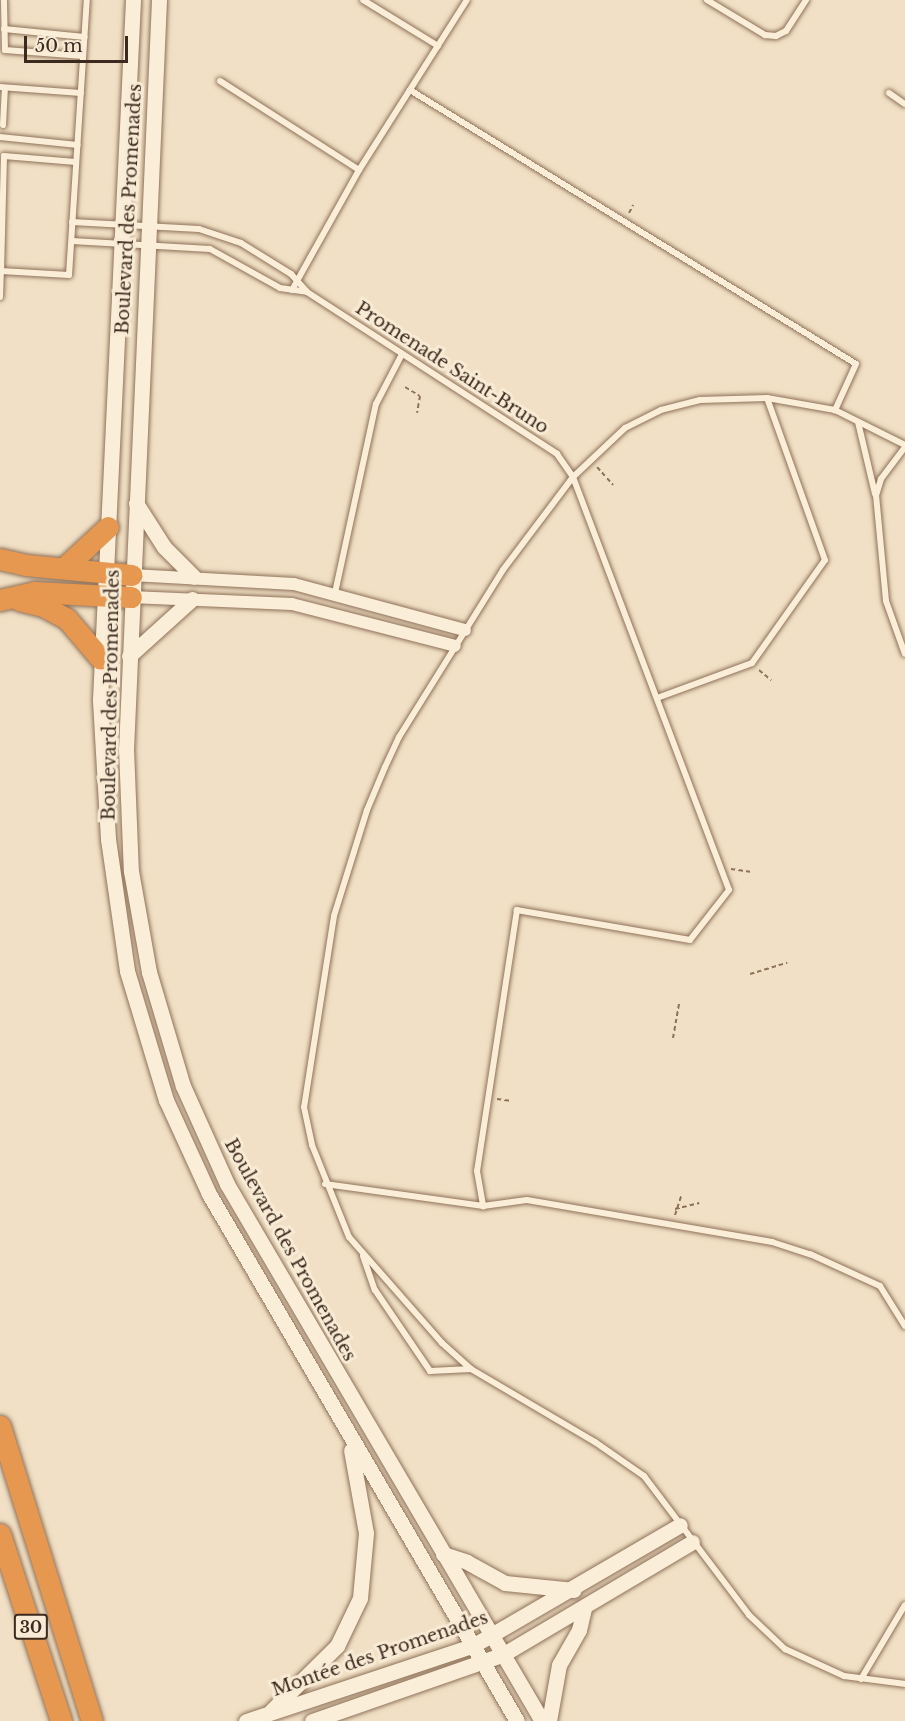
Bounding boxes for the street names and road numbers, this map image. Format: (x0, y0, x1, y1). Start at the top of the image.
street label: Boulevard des Promenades (112, 83, 146, 335)
street label: Promenade Saint-Bruno (351, 297, 553, 439)
street label: Boulevard des Promenades (98, 569, 124, 821)
street label: Boulevard des Promenades (220, 1135, 360, 1365)
street label: Montée des Promenades (269, 1607, 491, 1701)
road number: 30 (13, 1614, 49, 1640)

